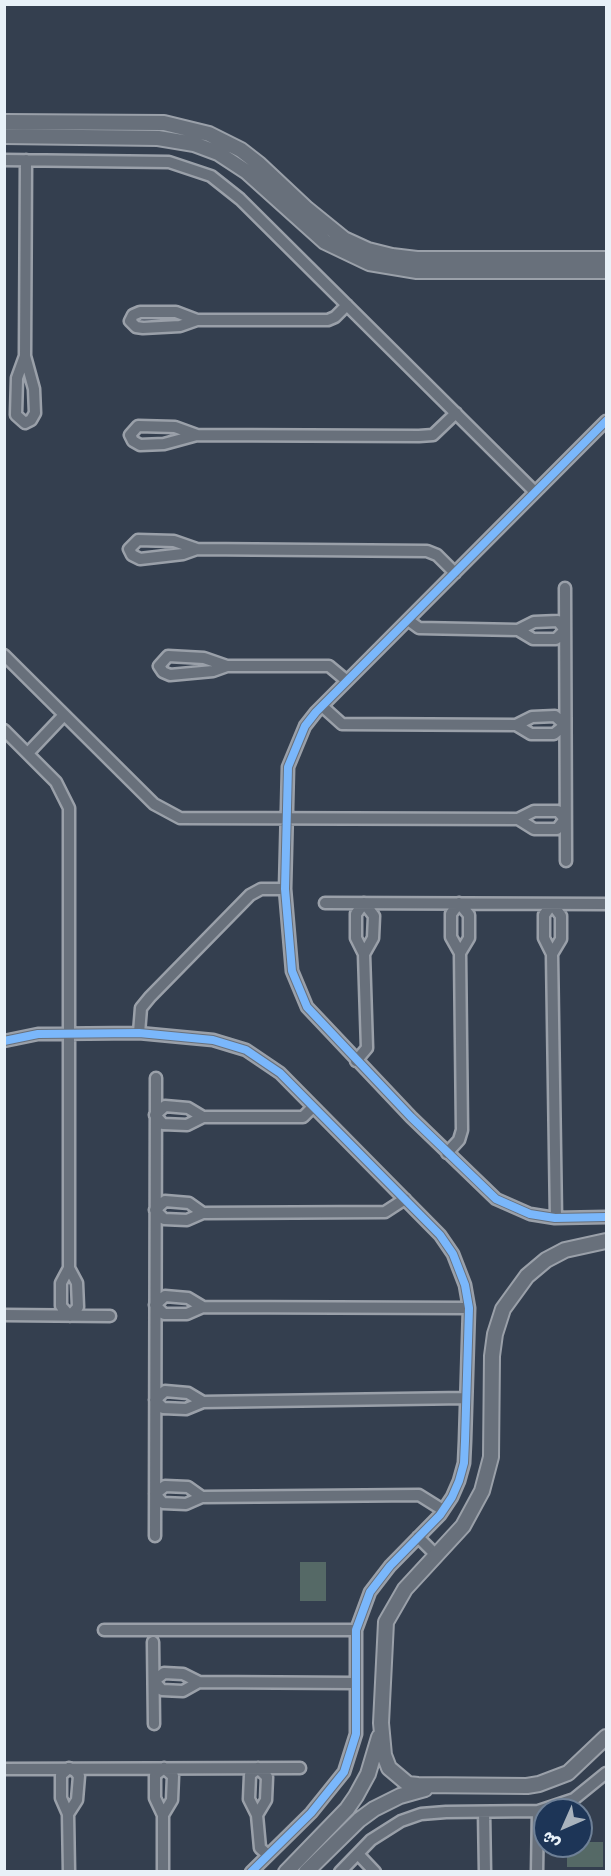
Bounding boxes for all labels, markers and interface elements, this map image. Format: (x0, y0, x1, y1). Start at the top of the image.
north arrow (533, 1798, 593, 1858)
text: ش (538, 1826, 565, 1853)

